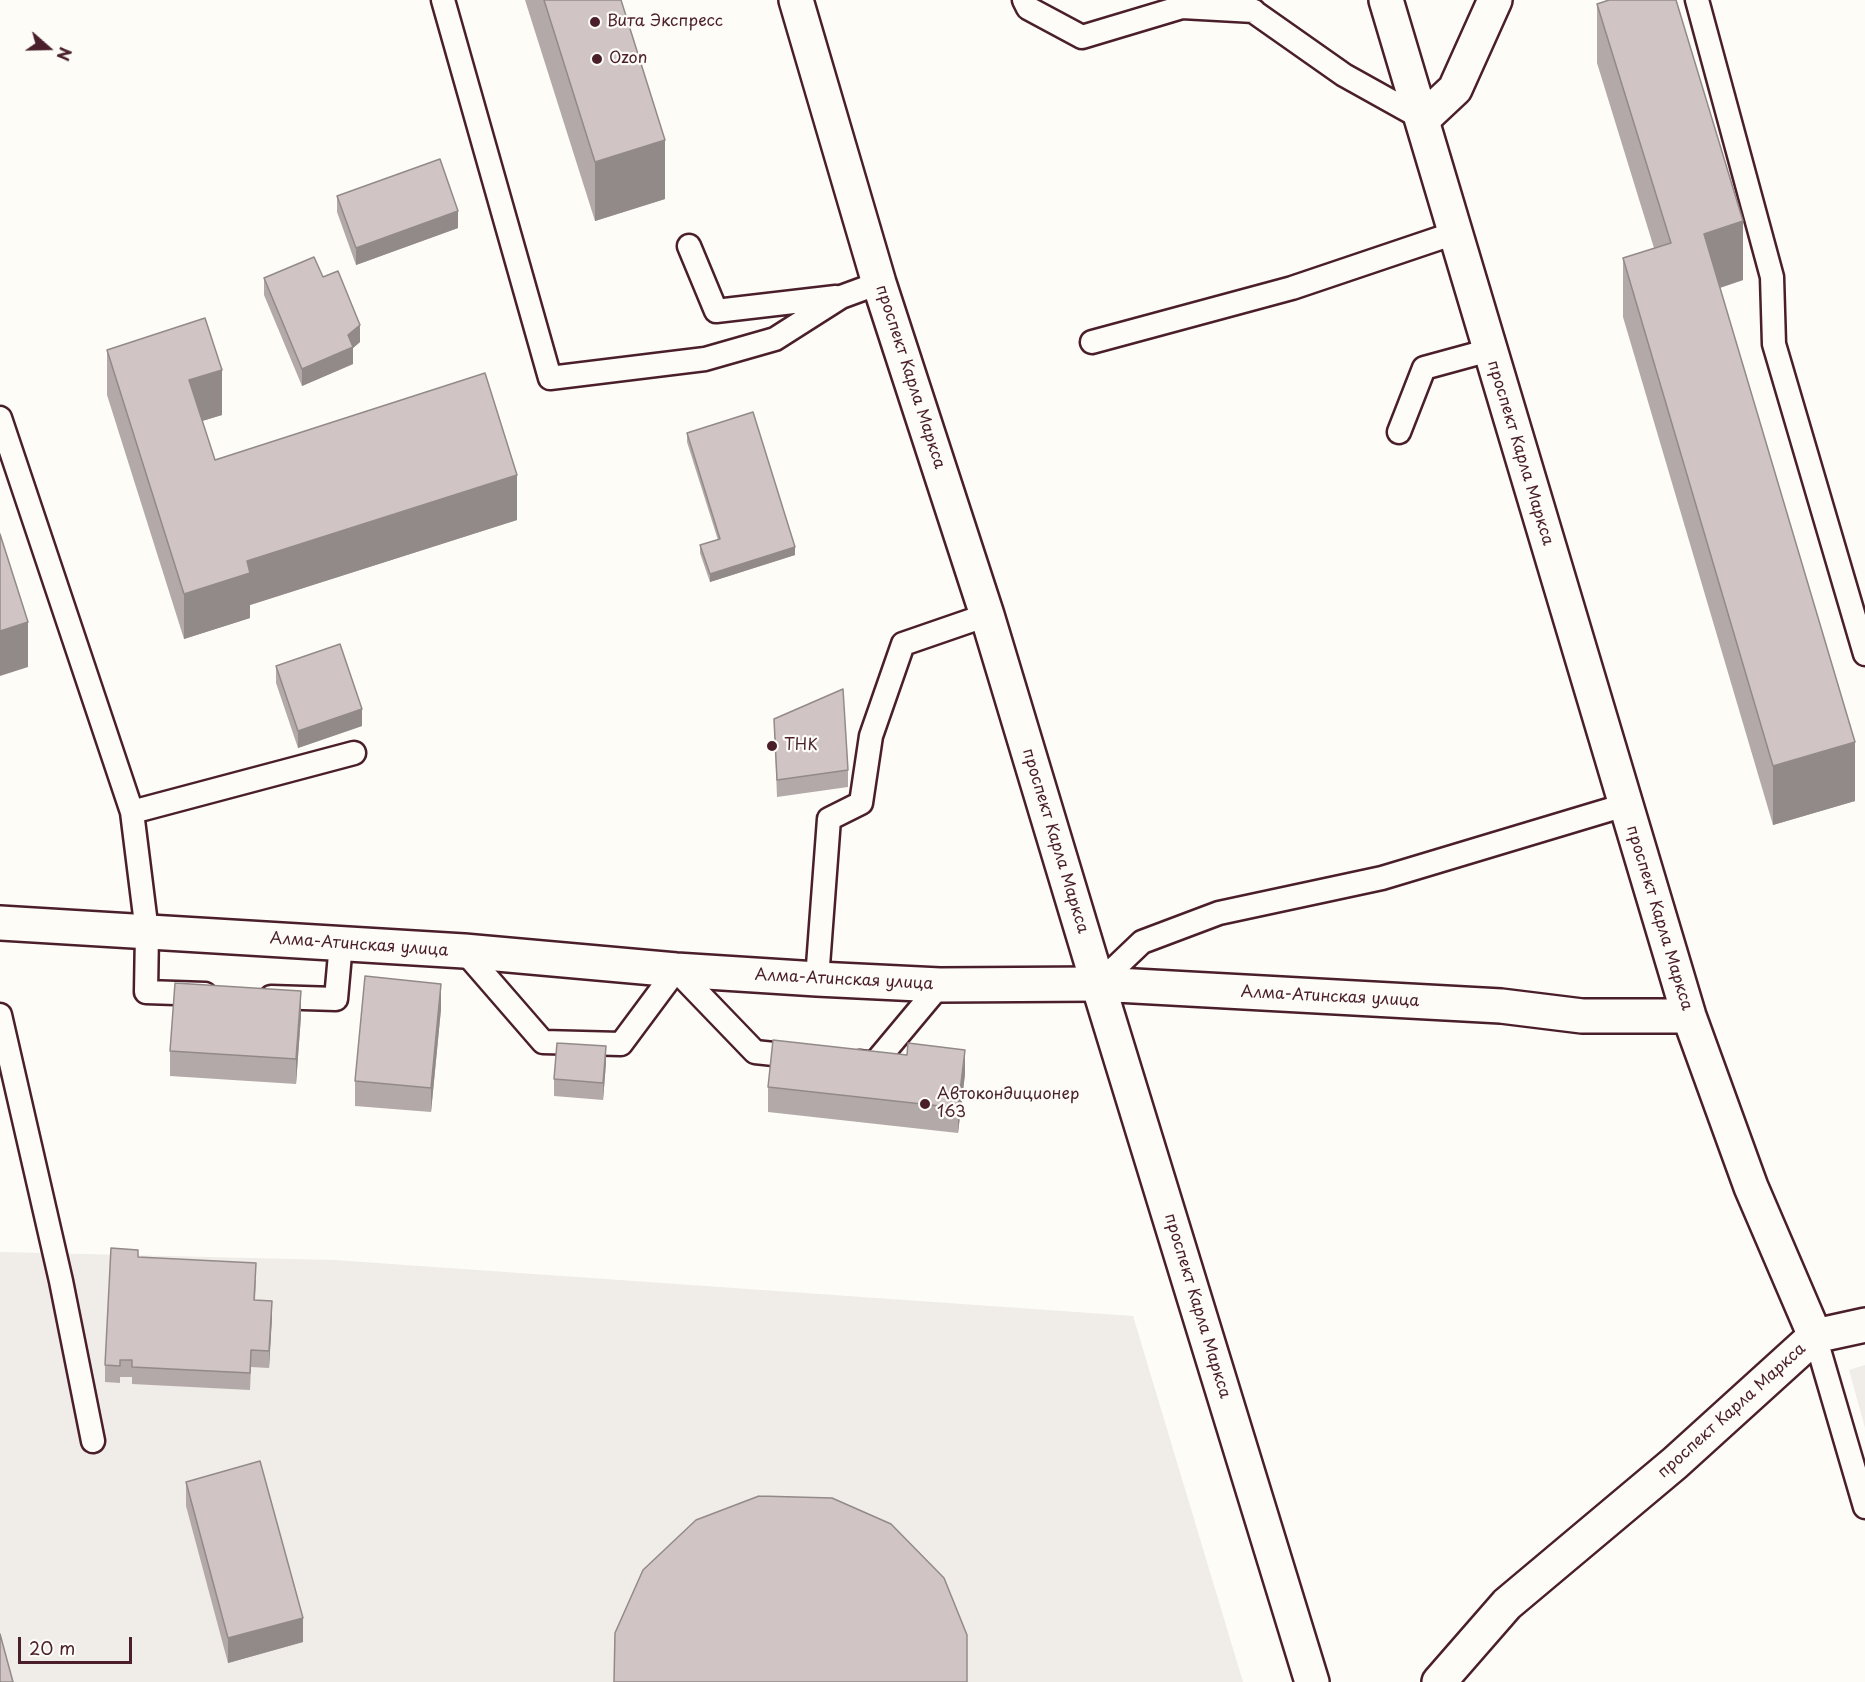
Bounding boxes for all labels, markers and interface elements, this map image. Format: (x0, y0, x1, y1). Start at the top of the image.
place label: Вита Экспресс (607, 12, 723, 32)
marker: Вита Экспресс (588, 15, 602, 29)
north arrow (18, 18, 78, 78)
text: N (51, 44, 78, 64)
place label: Ozon (609, 49, 647, 69)
marker: Ozon (590, 52, 604, 66)
street label: проспект Карла Маркса (871, 283, 949, 471)
street label: проспект Карла Маркса (1483, 358, 1557, 548)
place label: ТНК (784, 736, 818, 756)
marker: ТНК (765, 739, 779, 753)
street label: проспект Карла Маркса (1018, 746, 1092, 936)
street label: проспект Карла Маркса (1622, 823, 1696, 1013)
street label: Алма-Атинская улица (269, 929, 449, 961)
street label: Алма-Атинская улица (754, 966, 934, 994)
street label: Алма-Атинская улица (1240, 983, 1420, 1011)
place label: Автокондиционер 163 (937, 1085, 1079, 1123)
marker: Автокондиционер 163 (918, 1097, 932, 1111)
street label: проспект Карла Маркса (1160, 1211, 1234, 1401)
street label: проспект Карла Маркса (1654, 1340, 1810, 1482)
scale bar (21, 1625, 135, 1663)
text: 20 m (29, 1634, 75, 1661)

